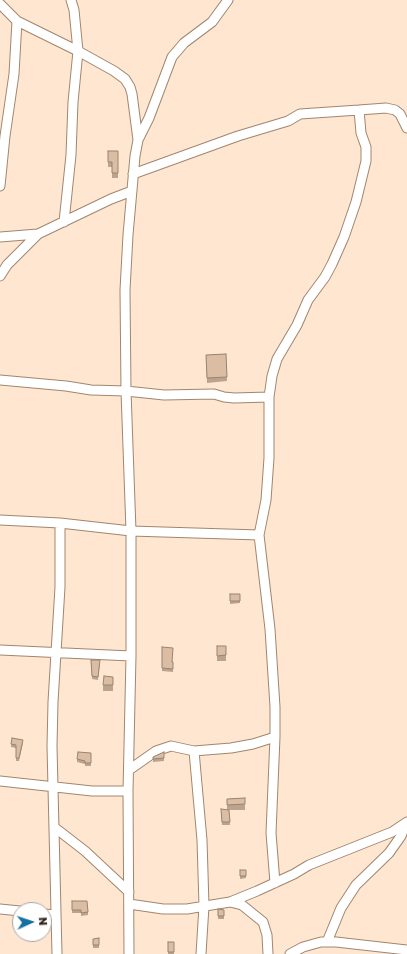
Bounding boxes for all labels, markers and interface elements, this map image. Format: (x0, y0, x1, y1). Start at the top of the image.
north arrow (12, 902, 52, 942)
text: N (37, 917, 50, 926)

